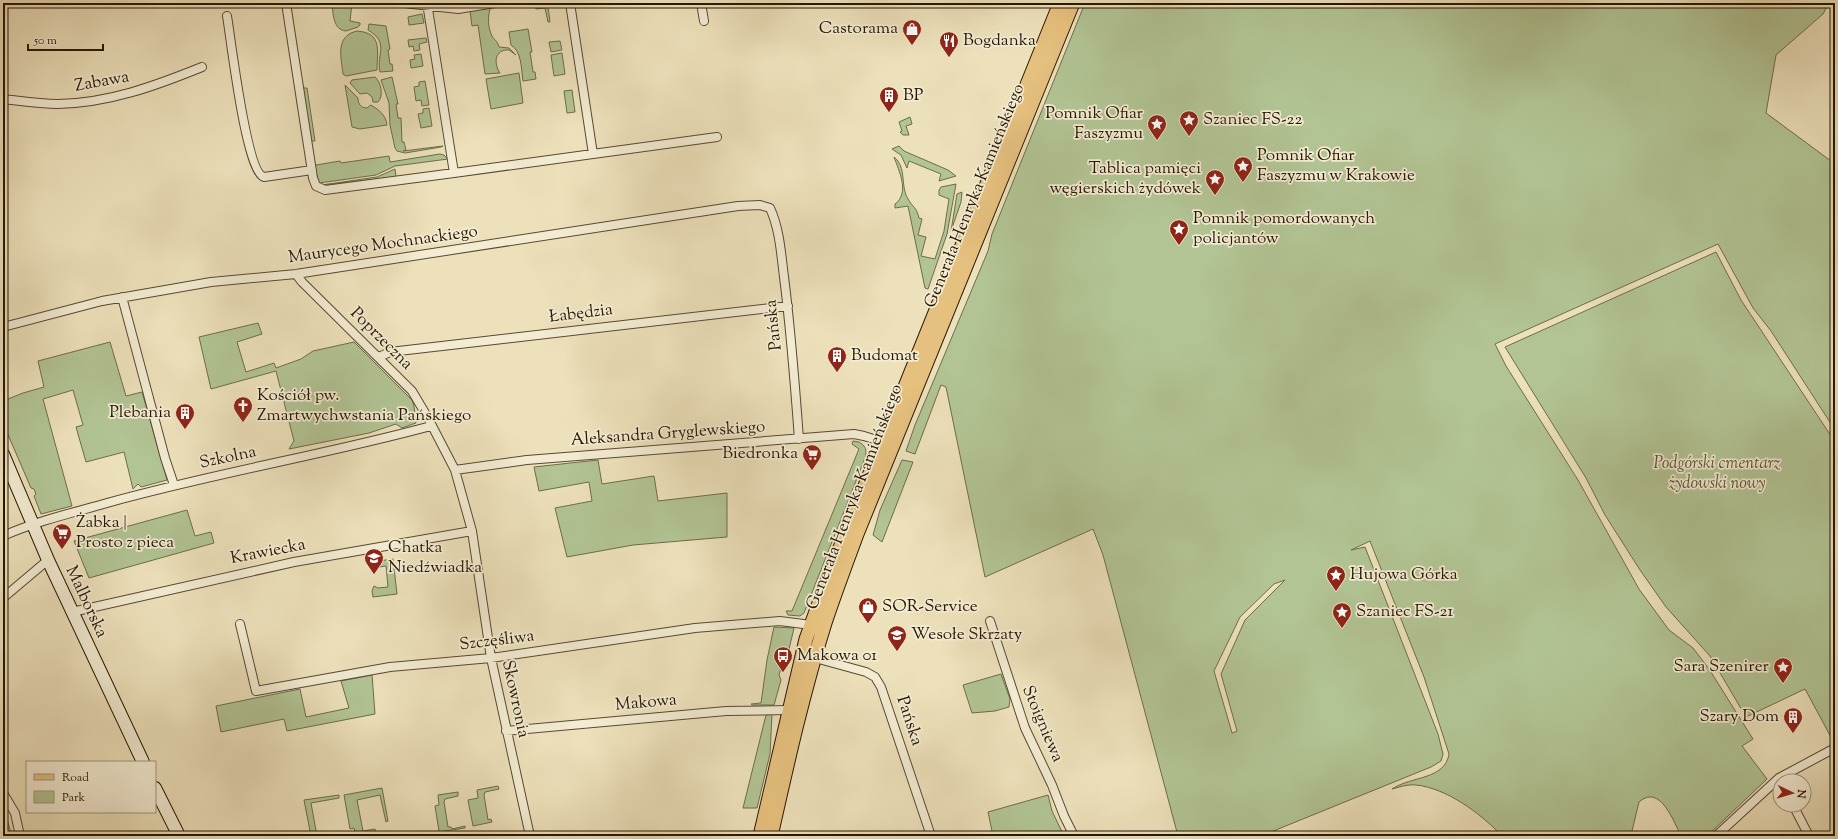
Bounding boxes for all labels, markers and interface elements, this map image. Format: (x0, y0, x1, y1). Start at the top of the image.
place label: Castorama (819, 17, 898, 41)
shop icon: Castorama (901, 18, 923, 46)
scale bar (28, 26, 103, 52)
place label: Bogdanka (963, 29, 1036, 53)
restaurant icon: Bogdanka (938, 30, 960, 58)
text: 50 m (33, 32, 57, 50)
street label: Zabawa (73, 65, 131, 99)
street label: Generała Henryka Kamieńskiego (919, 80, 1031, 312)
place label: BP (903, 84, 924, 108)
building icon: BP (878, 85, 900, 113)
place label: Pomnik Ofiar Faszyzmu (1045, 102, 1144, 146)
place label: Szaniec FS-22 (1203, 108, 1303, 132)
place icon: Szaniec FS-22 (1178, 109, 1200, 137)
place icon: Pomnik Ofiar Faszyzmu (1146, 113, 1168, 141)
place label: Pomnik Ofiar Faszyzmu w Krakowie (1257, 144, 1415, 188)
place icon: Pomnik Ofiar Faszyzmu w Krakowie (1232, 155, 1254, 183)
place label: Tablica pamięci węgierskich żydówek (1049, 157, 1201, 201)
place icon: Tablica pamięci węgierskich żydówek (1204, 168, 1226, 196)
place label: Pomnik pomordowanych policjantów (1193, 207, 1375, 251)
place icon: Pomnik pomordowanych policjantów (1168, 218, 1190, 246)
street label: Maurycego Mochnackiego (287, 220, 479, 270)
street label: Łabędzia (548, 298, 614, 330)
street label: Pańska (759, 298, 789, 352)
street label: Poprzeczna (344, 302, 418, 376)
place label: Budomat (851, 344, 918, 368)
building icon: Budomat (826, 345, 848, 373)
street label: Generała Henryka Kamieńskiego (801, 381, 909, 613)
place label: Kościół pw. Zmartwychwstania Pańskiego (257, 384, 471, 428)
church icon: Kościół pw. Zmartwychwstania Pańskiego (232, 395, 254, 423)
place label: Plebania (109, 401, 171, 425)
building icon: Plebania (174, 402, 196, 430)
street label: Aleksandra Gryglewskiego (570, 415, 766, 453)
street label: Szkolna (197, 440, 259, 476)
place label: Biedronka (722, 442, 798, 466)
supermarket icon: Biedronka (801, 443, 823, 471)
park label: Podgórski cmentarz żydowski nowy (1654, 452, 1781, 496)
place label: Żabka | Prosto z pieca (76, 511, 174, 555)
supermarket icon: Żabka | Prosto z pieca (51, 522, 73, 550)
street label: Krawiecka (228, 533, 308, 571)
place label: Chatka Niedźwiadka (388, 536, 482, 580)
school or university icon: Chatka Niedźwiadka (363, 547, 385, 575)
street label: Malborska (59, 562, 113, 642)
place label: Hujowa Górka (1350, 563, 1458, 587)
place icon: Hujowa Górka (1325, 564, 1347, 592)
place label: SOR-Service (882, 595, 978, 619)
shop icon: SOR-Service (857, 596, 879, 624)
place label: Szaniec FS-21 (1356, 600, 1454, 624)
place icon: Szaniec FS-21 (1331, 601, 1353, 629)
place label: Wesołe Skrzaty (911, 623, 1023, 647)
street label: Szczęśliwa (458, 624, 536, 657)
school or university icon: Wesołe Skrzaty (886, 624, 908, 652)
place label: Makowa 01 (797, 644, 877, 668)
bus stop icon: Makowa 01 (772, 645, 794, 673)
place label: Sara Szenirer (1673, 655, 1770, 679)
place icon: Sara Szenirer (1772, 656, 1794, 684)
street label: Skowronia (495, 658, 535, 740)
street label: Stoigniewa (1015, 682, 1069, 766)
street label: Makowa (614, 688, 678, 718)
street label: Pańska (890, 693, 928, 749)
place label: Szary Dom (1700, 705, 1779, 729)
building icon: Szary Dom (1782, 706, 1804, 734)
legend (26, 761, 156, 813)
text: Road (62, 769, 89, 787)
north arrow (1772, 773, 1812, 813)
text: N (1793, 788, 1809, 799)
text: Park (62, 789, 85, 807)

